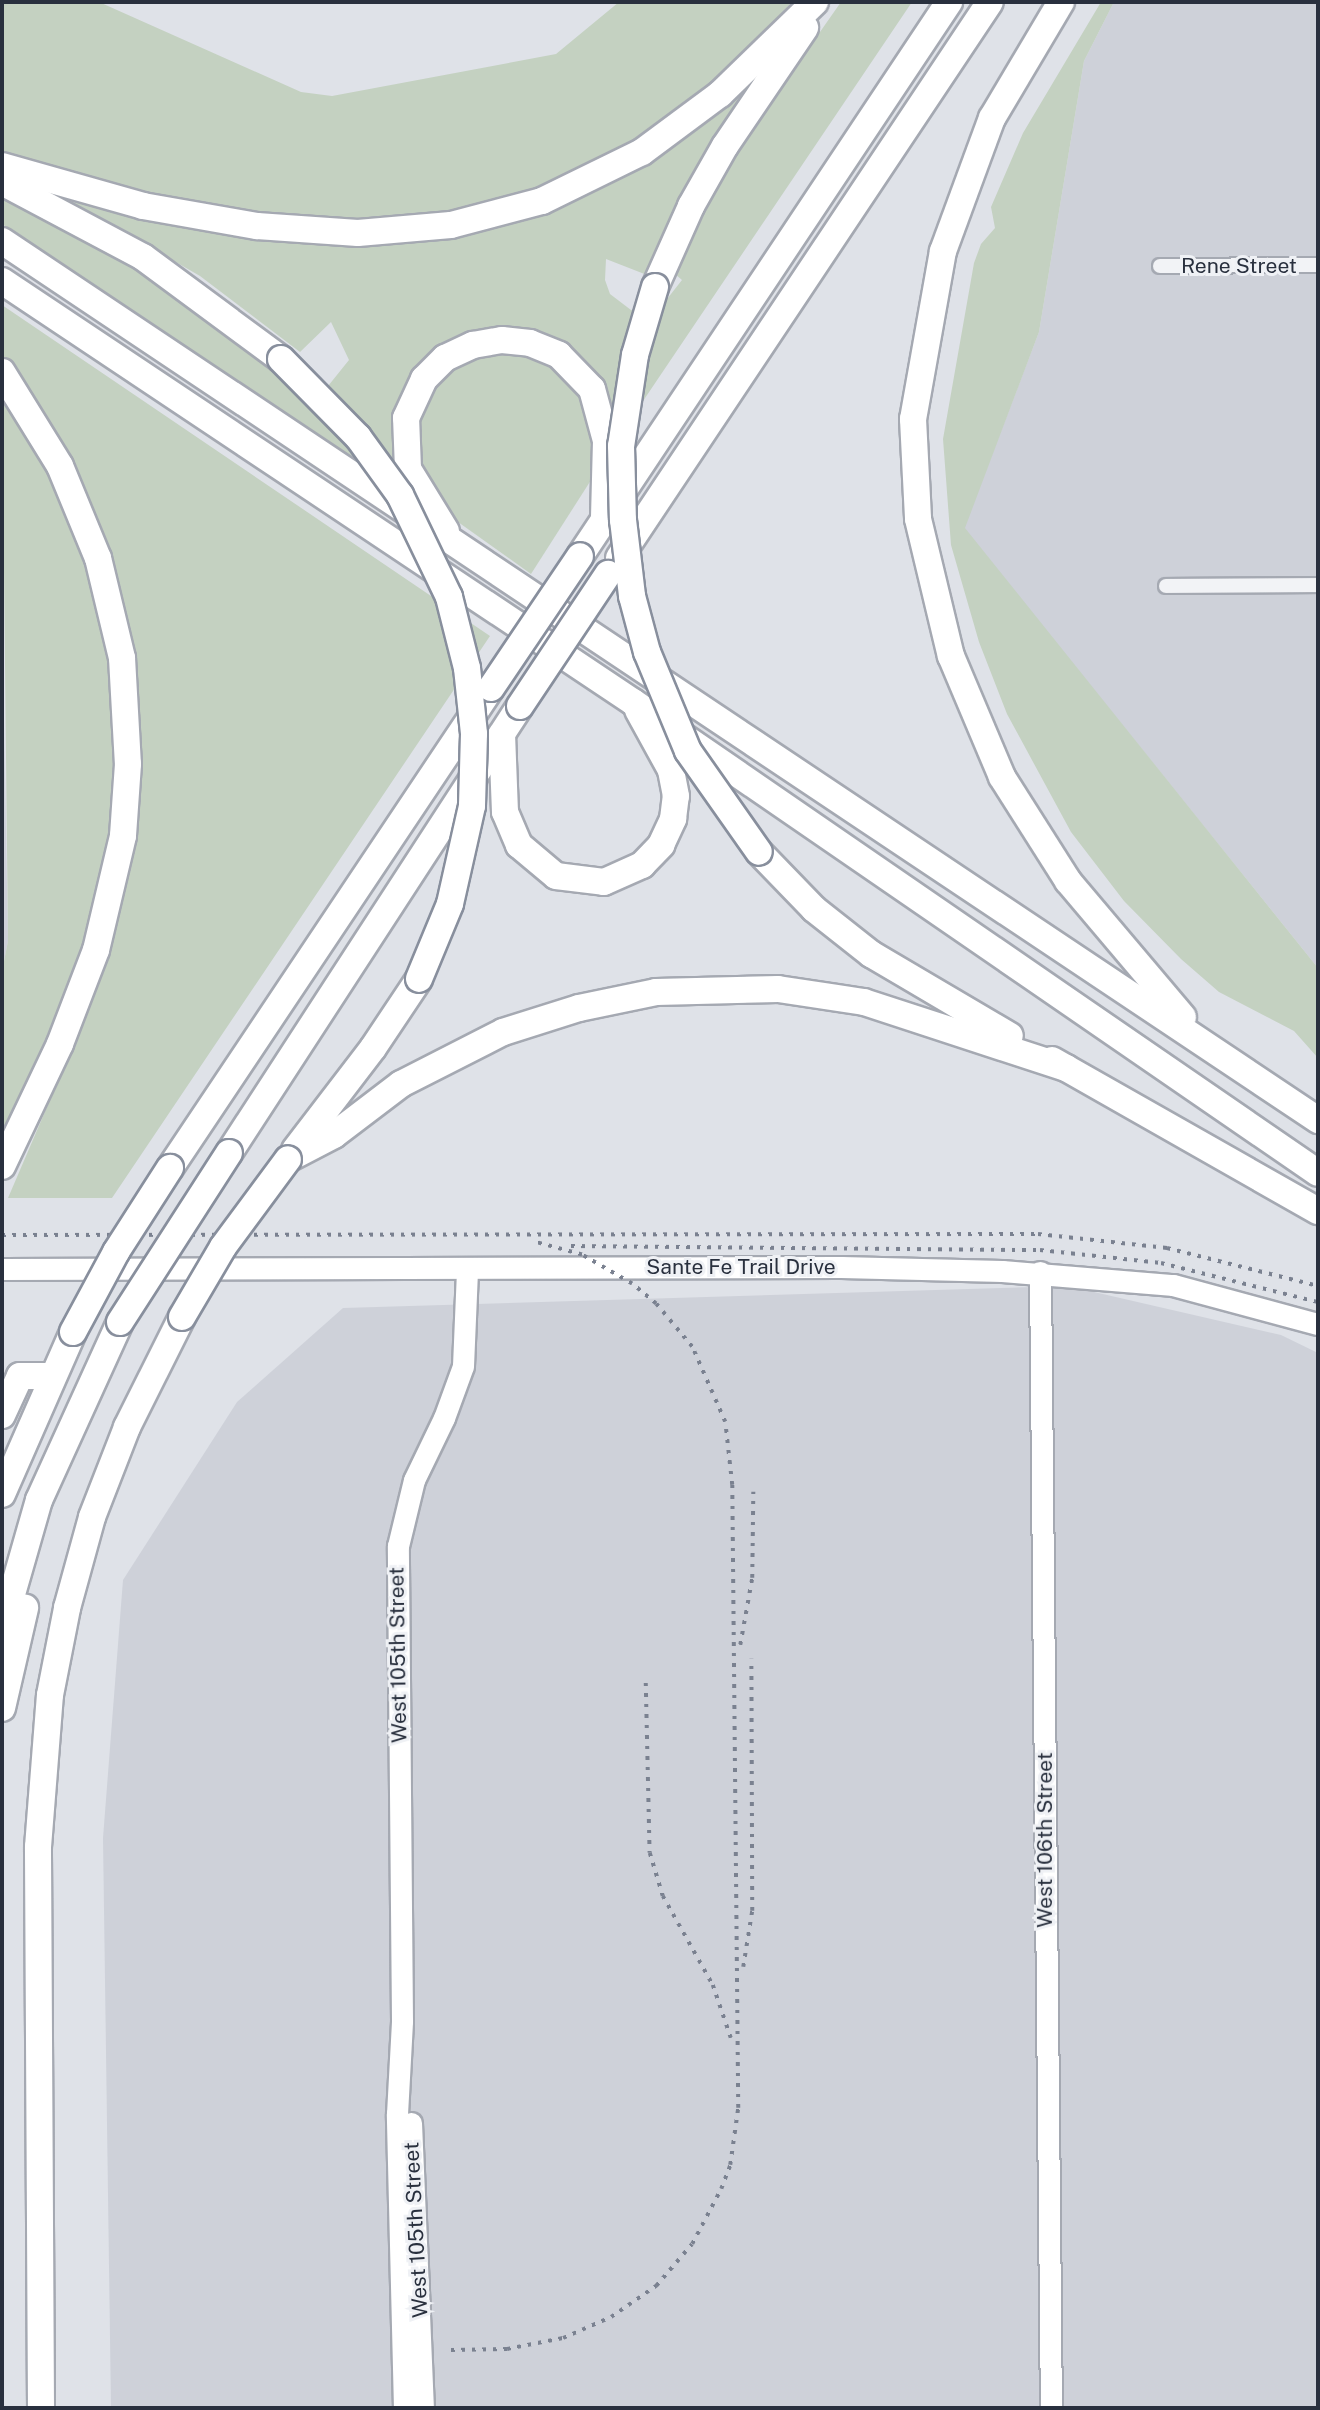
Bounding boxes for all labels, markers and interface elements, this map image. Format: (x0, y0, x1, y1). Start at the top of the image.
street label: Rene Street (1181, 253, 1297, 279)
street label: Sante Fe Trail Drive (646, 1254, 836, 1280)
street label: West 105th Street (384, 1567, 412, 1743)
street label: West 106th Street (1032, 1752, 1058, 1928)
street label: West 105th Street (399, 2141, 433, 2319)

